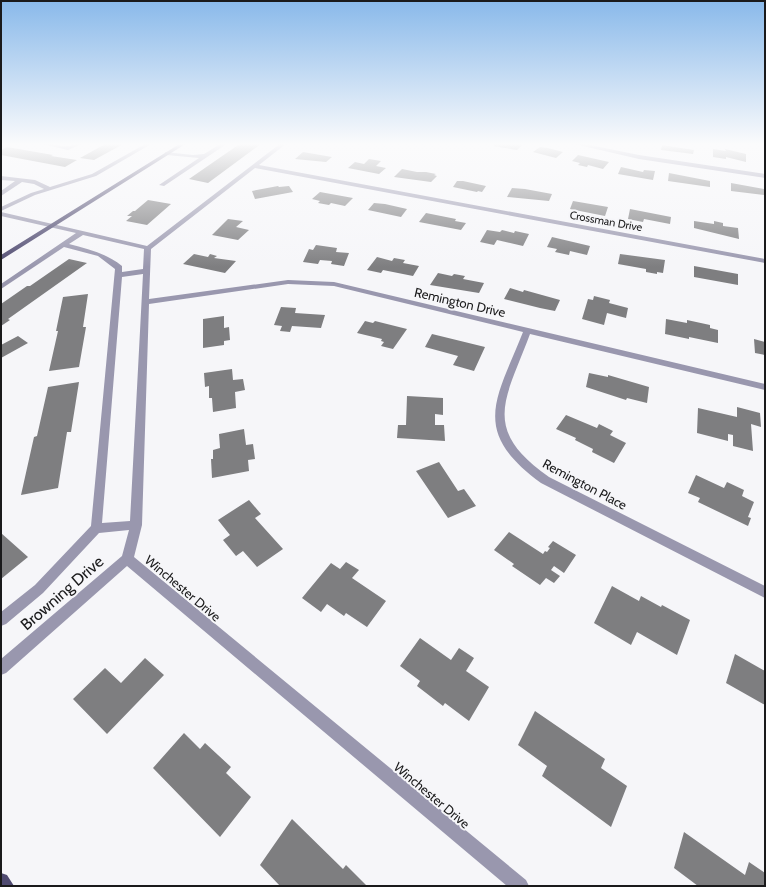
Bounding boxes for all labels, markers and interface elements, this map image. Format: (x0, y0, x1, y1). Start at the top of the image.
street label: Crossman Drive (569, 208, 644, 234)
street label: Remington Drive (413, 284, 507, 320)
street label: Remington Place (540, 455, 630, 513)
street label: Browning Drive (17, 552, 107, 634)
street label: Winchester Drive (142, 552, 225, 625)
street label: Winchester Drive (391, 759, 474, 832)

